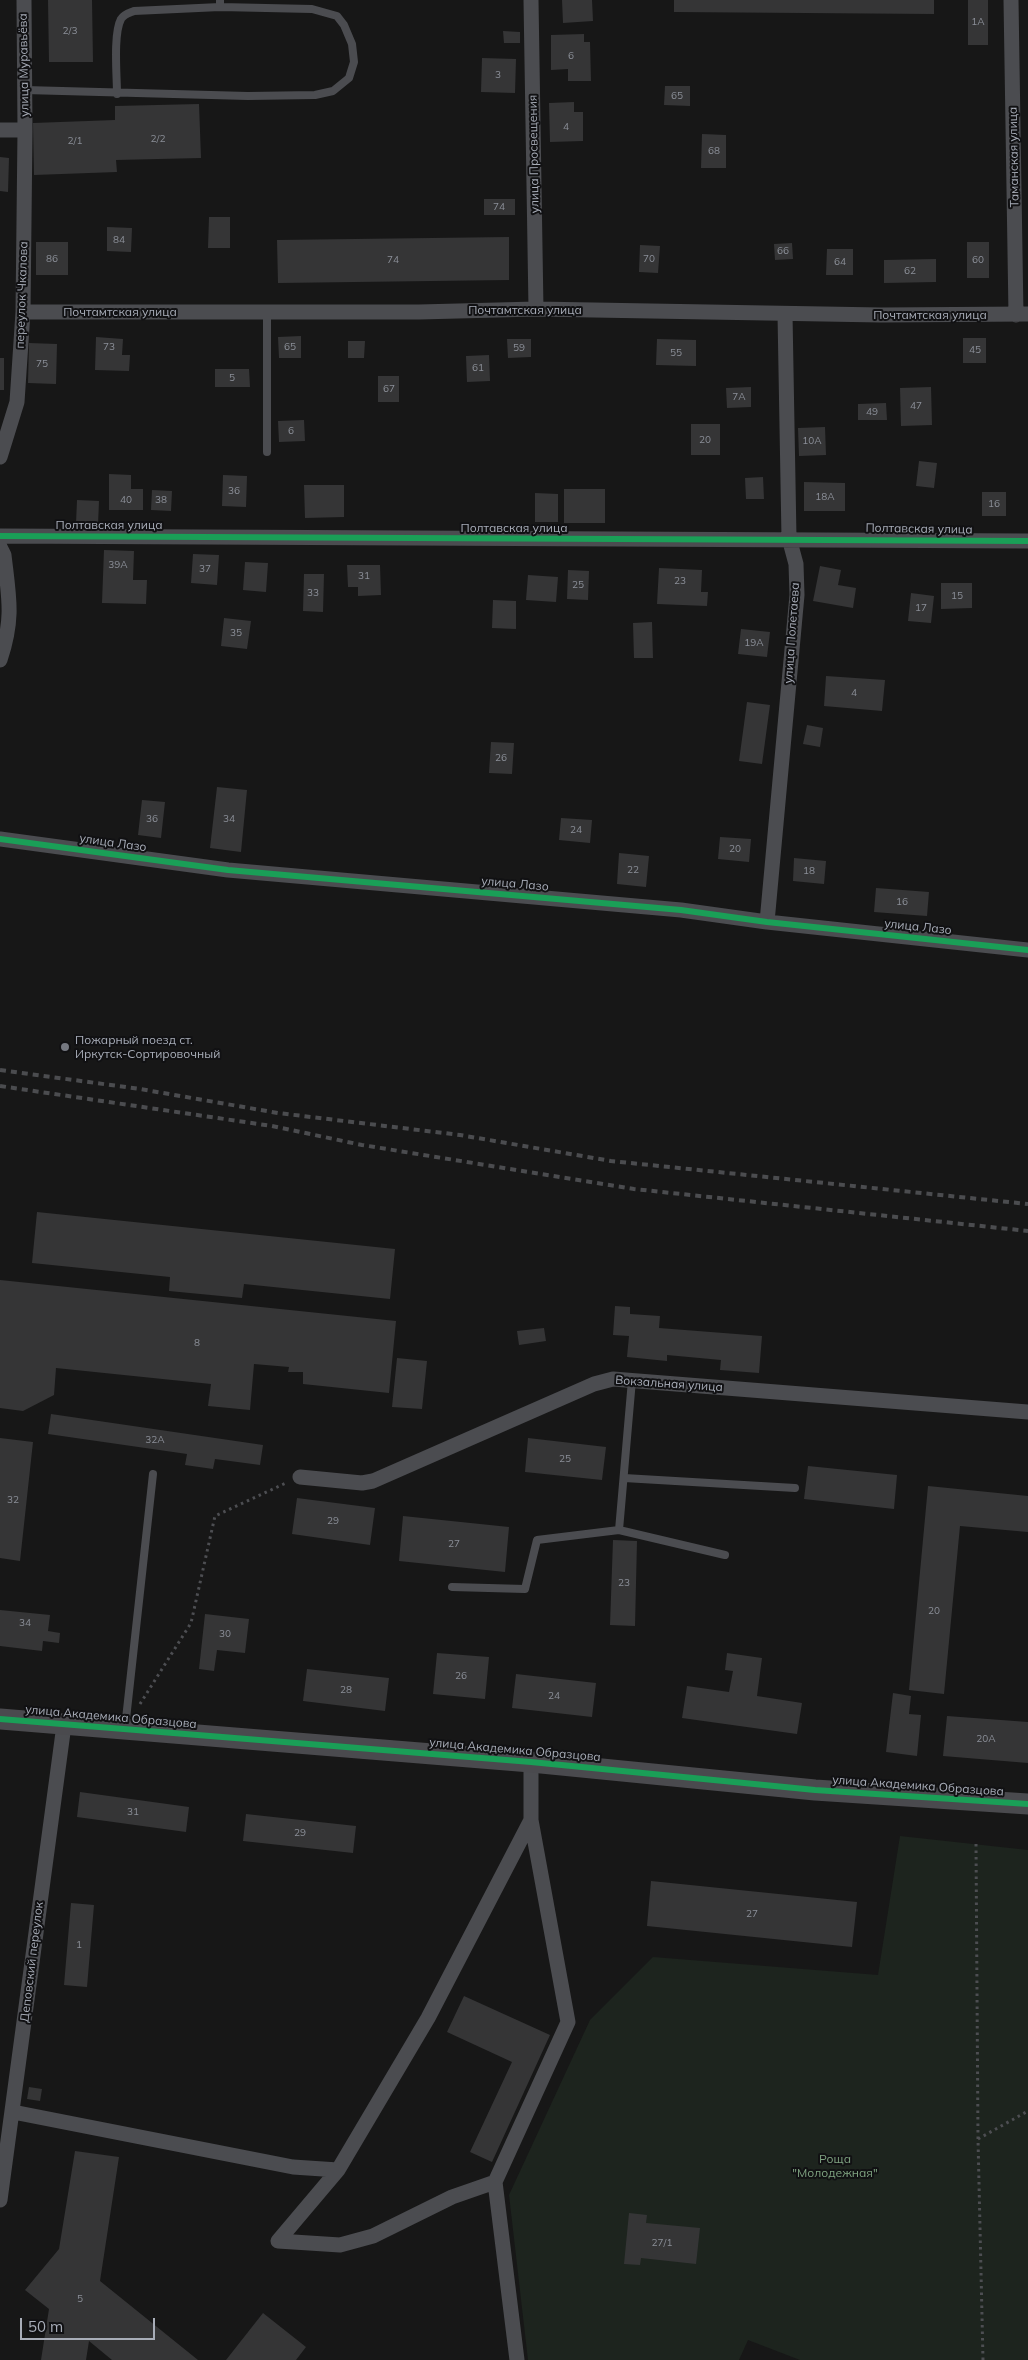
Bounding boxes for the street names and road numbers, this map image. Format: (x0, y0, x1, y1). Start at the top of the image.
street label: улица Муравьёва (16, 13, 32, 117)
street label: улица Просвещения (526, 95, 542, 213)
street label: Таманская улица (1006, 107, 1022, 207)
street label: переулок Чкалова (13, 241, 31, 349)
street label: Почтамтская улица (468, 303, 582, 317)
street label: Почтамтская улица (63, 305, 177, 319)
street label: Почтамтская улица (873, 308, 987, 322)
street label: Полтавская улица (55, 518, 163, 532)
street label: Полтавская улица (460, 521, 568, 535)
street label: Полтавская улица (865, 521, 973, 537)
street label: улица Полетаева (781, 582, 803, 684)
street label: улица Лазо (79, 831, 147, 855)
street label: улица Лазо (481, 874, 549, 894)
street label: улица Лазо (884, 916, 952, 938)
street label: Вокзальная улица (615, 1373, 723, 1395)
street label: улица Академика Образцова (25, 1702, 197, 1732)
street label: улица Академика Образцова (429, 1735, 601, 1765)
street label: улица Академика Образцова (832, 1773, 1004, 1799)
street label: Деповский переулок (17, 1901, 47, 2023)

